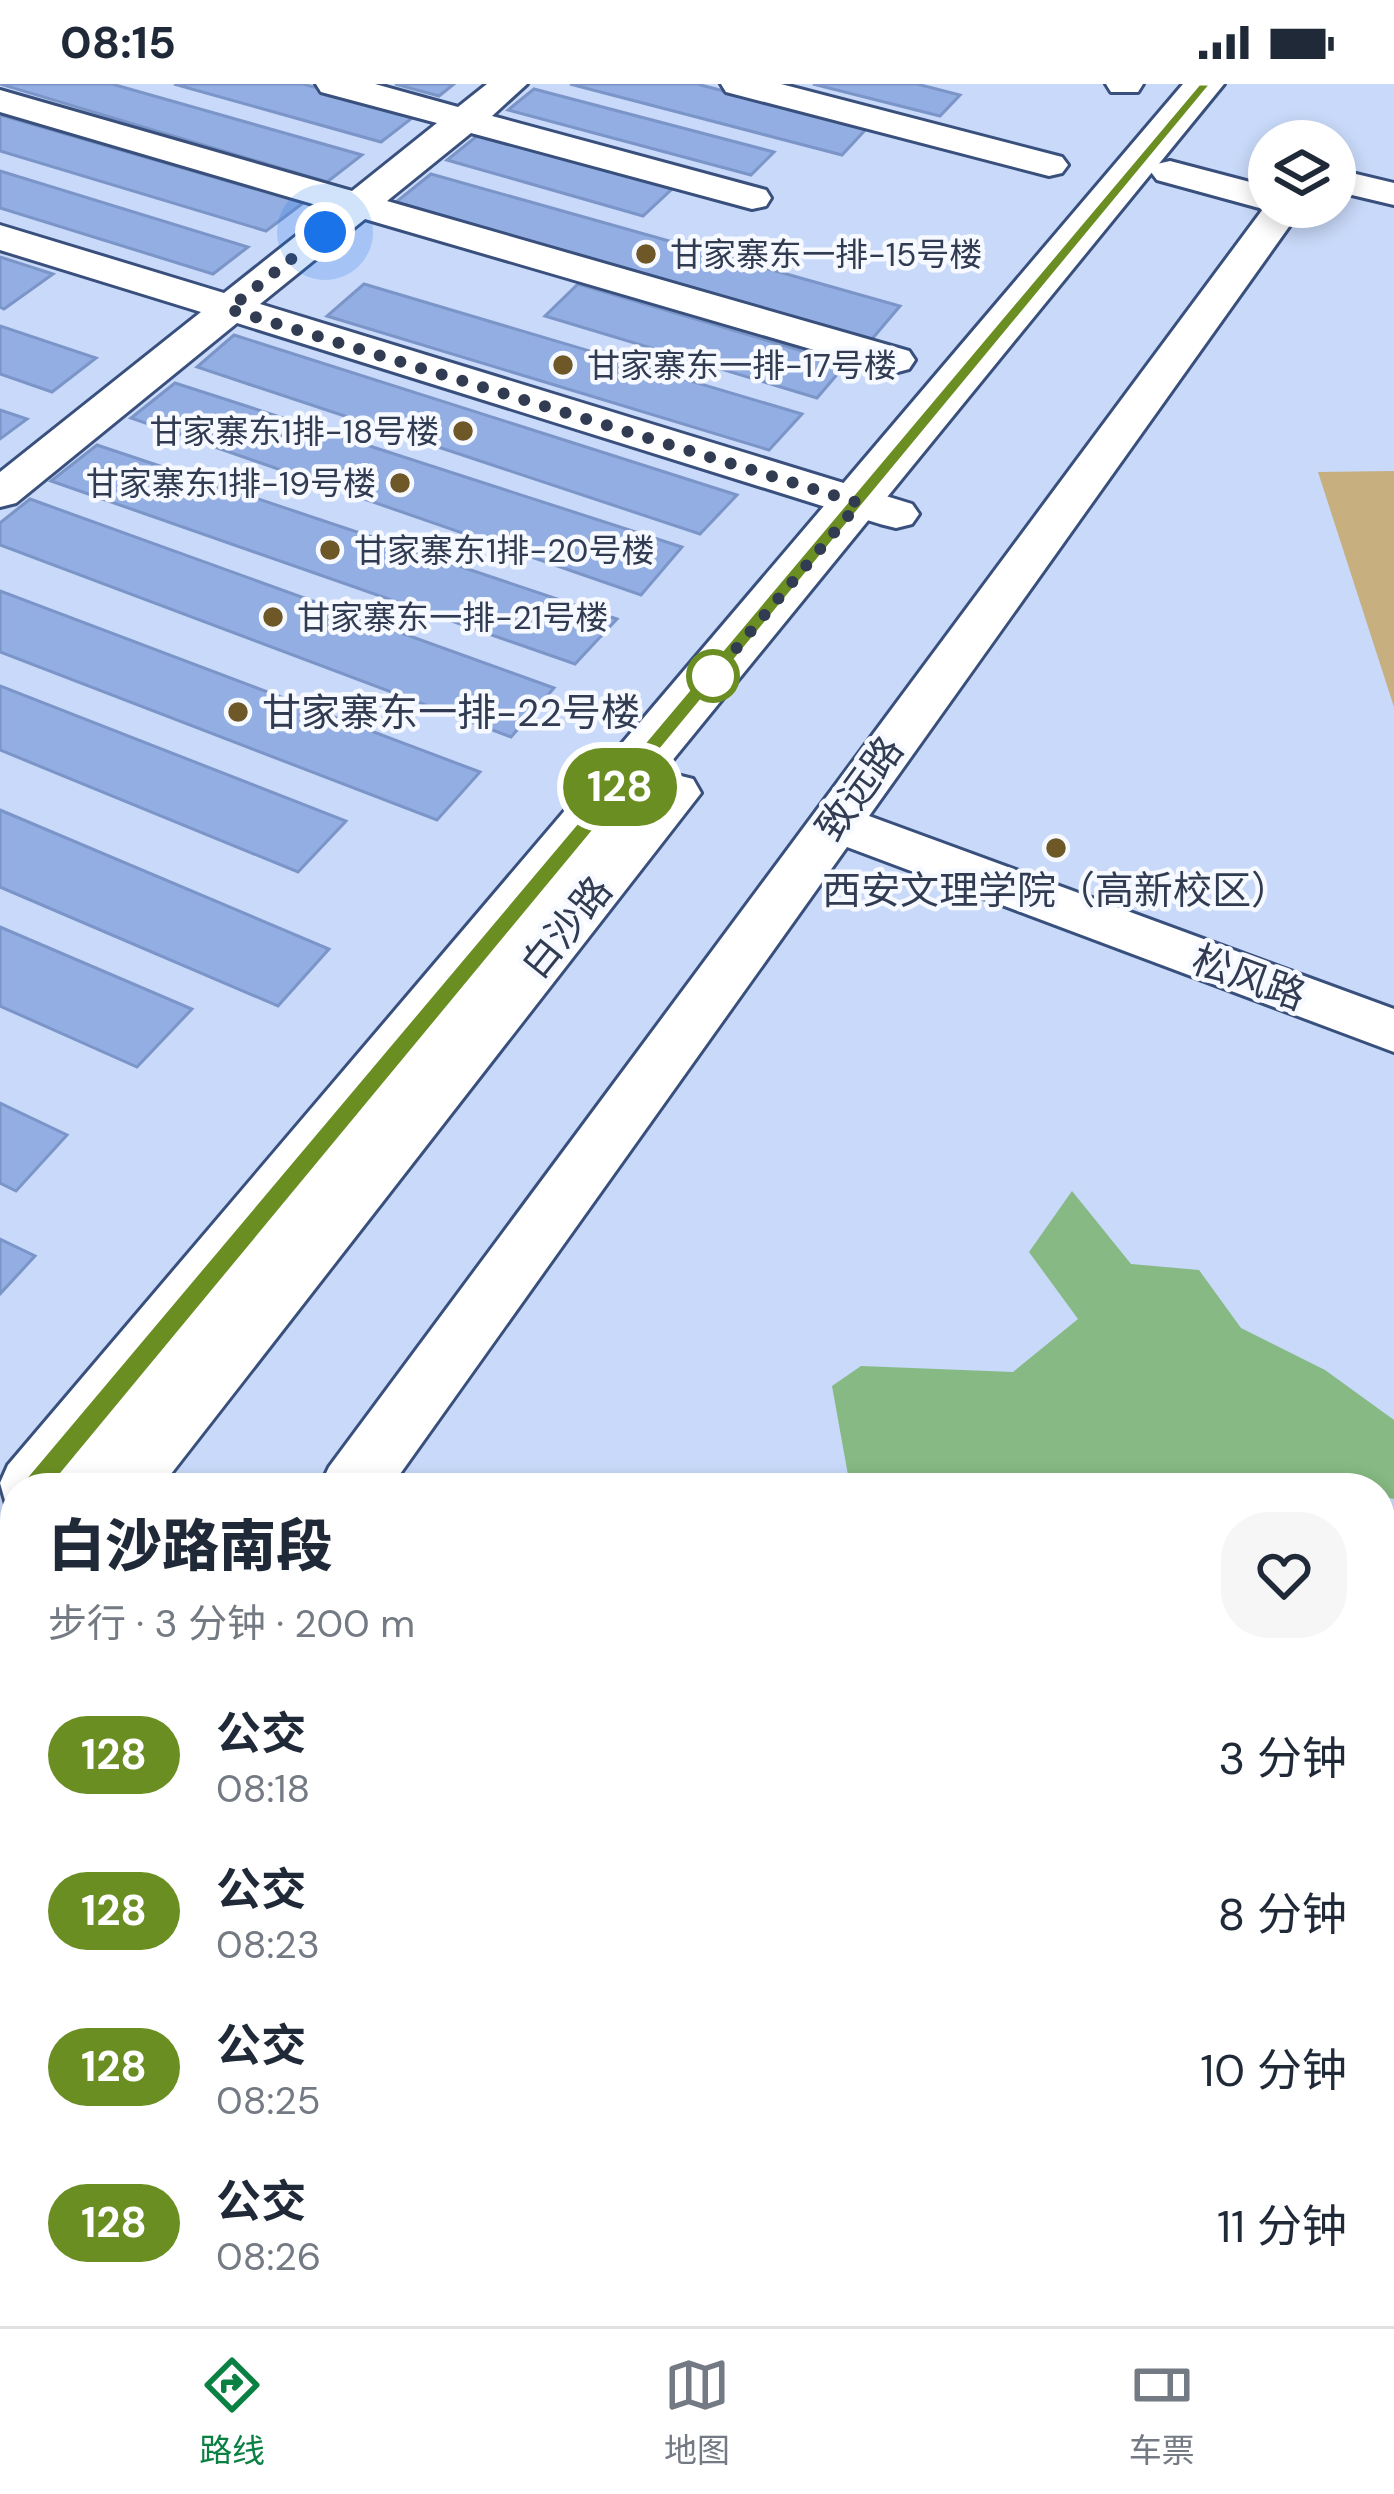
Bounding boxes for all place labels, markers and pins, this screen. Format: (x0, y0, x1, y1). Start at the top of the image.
place label: 甘家寨东一排-15号楼 (670, 233, 982, 276)
marker: 甘家寨东一排-15号楼 (633, 241, 659, 267)
place label: 甘家寨东一排-17号楼 (587, 344, 897, 387)
marker: 甘家寨东一排-17号楼 (550, 352, 576, 378)
place label: 甘家寨东1排-18号楼 (149, 410, 439, 453)
marker: 甘家寨东1排-18号楼 (450, 418, 476, 444)
place label: 甘家寨东1排-19号楼 (86, 462, 376, 505)
marker: 甘家寨东1排-19号楼 (387, 470, 413, 496)
place label: 甘家寨东1排-20号楼 (354, 529, 654, 572)
marker: 甘家寨东1排-20号楼 (317, 537, 343, 563)
place label: 甘家寨东一排-21号楼 (297, 596, 608, 639)
marker: 甘家寨东一排-21号楼 (260, 604, 286, 630)
unlabelled marker (688, 651, 738, 701)
place label: 甘家寨东一排-22号楼 (262, 687, 640, 738)
marker: 甘家寨东一排-22号楼 (225, 699, 251, 725)
marker: 西安文理学院（高新校区） (1043, 835, 1069, 861)
place label: 西安文理学院（高新校区） (822, 865, 1290, 916)

